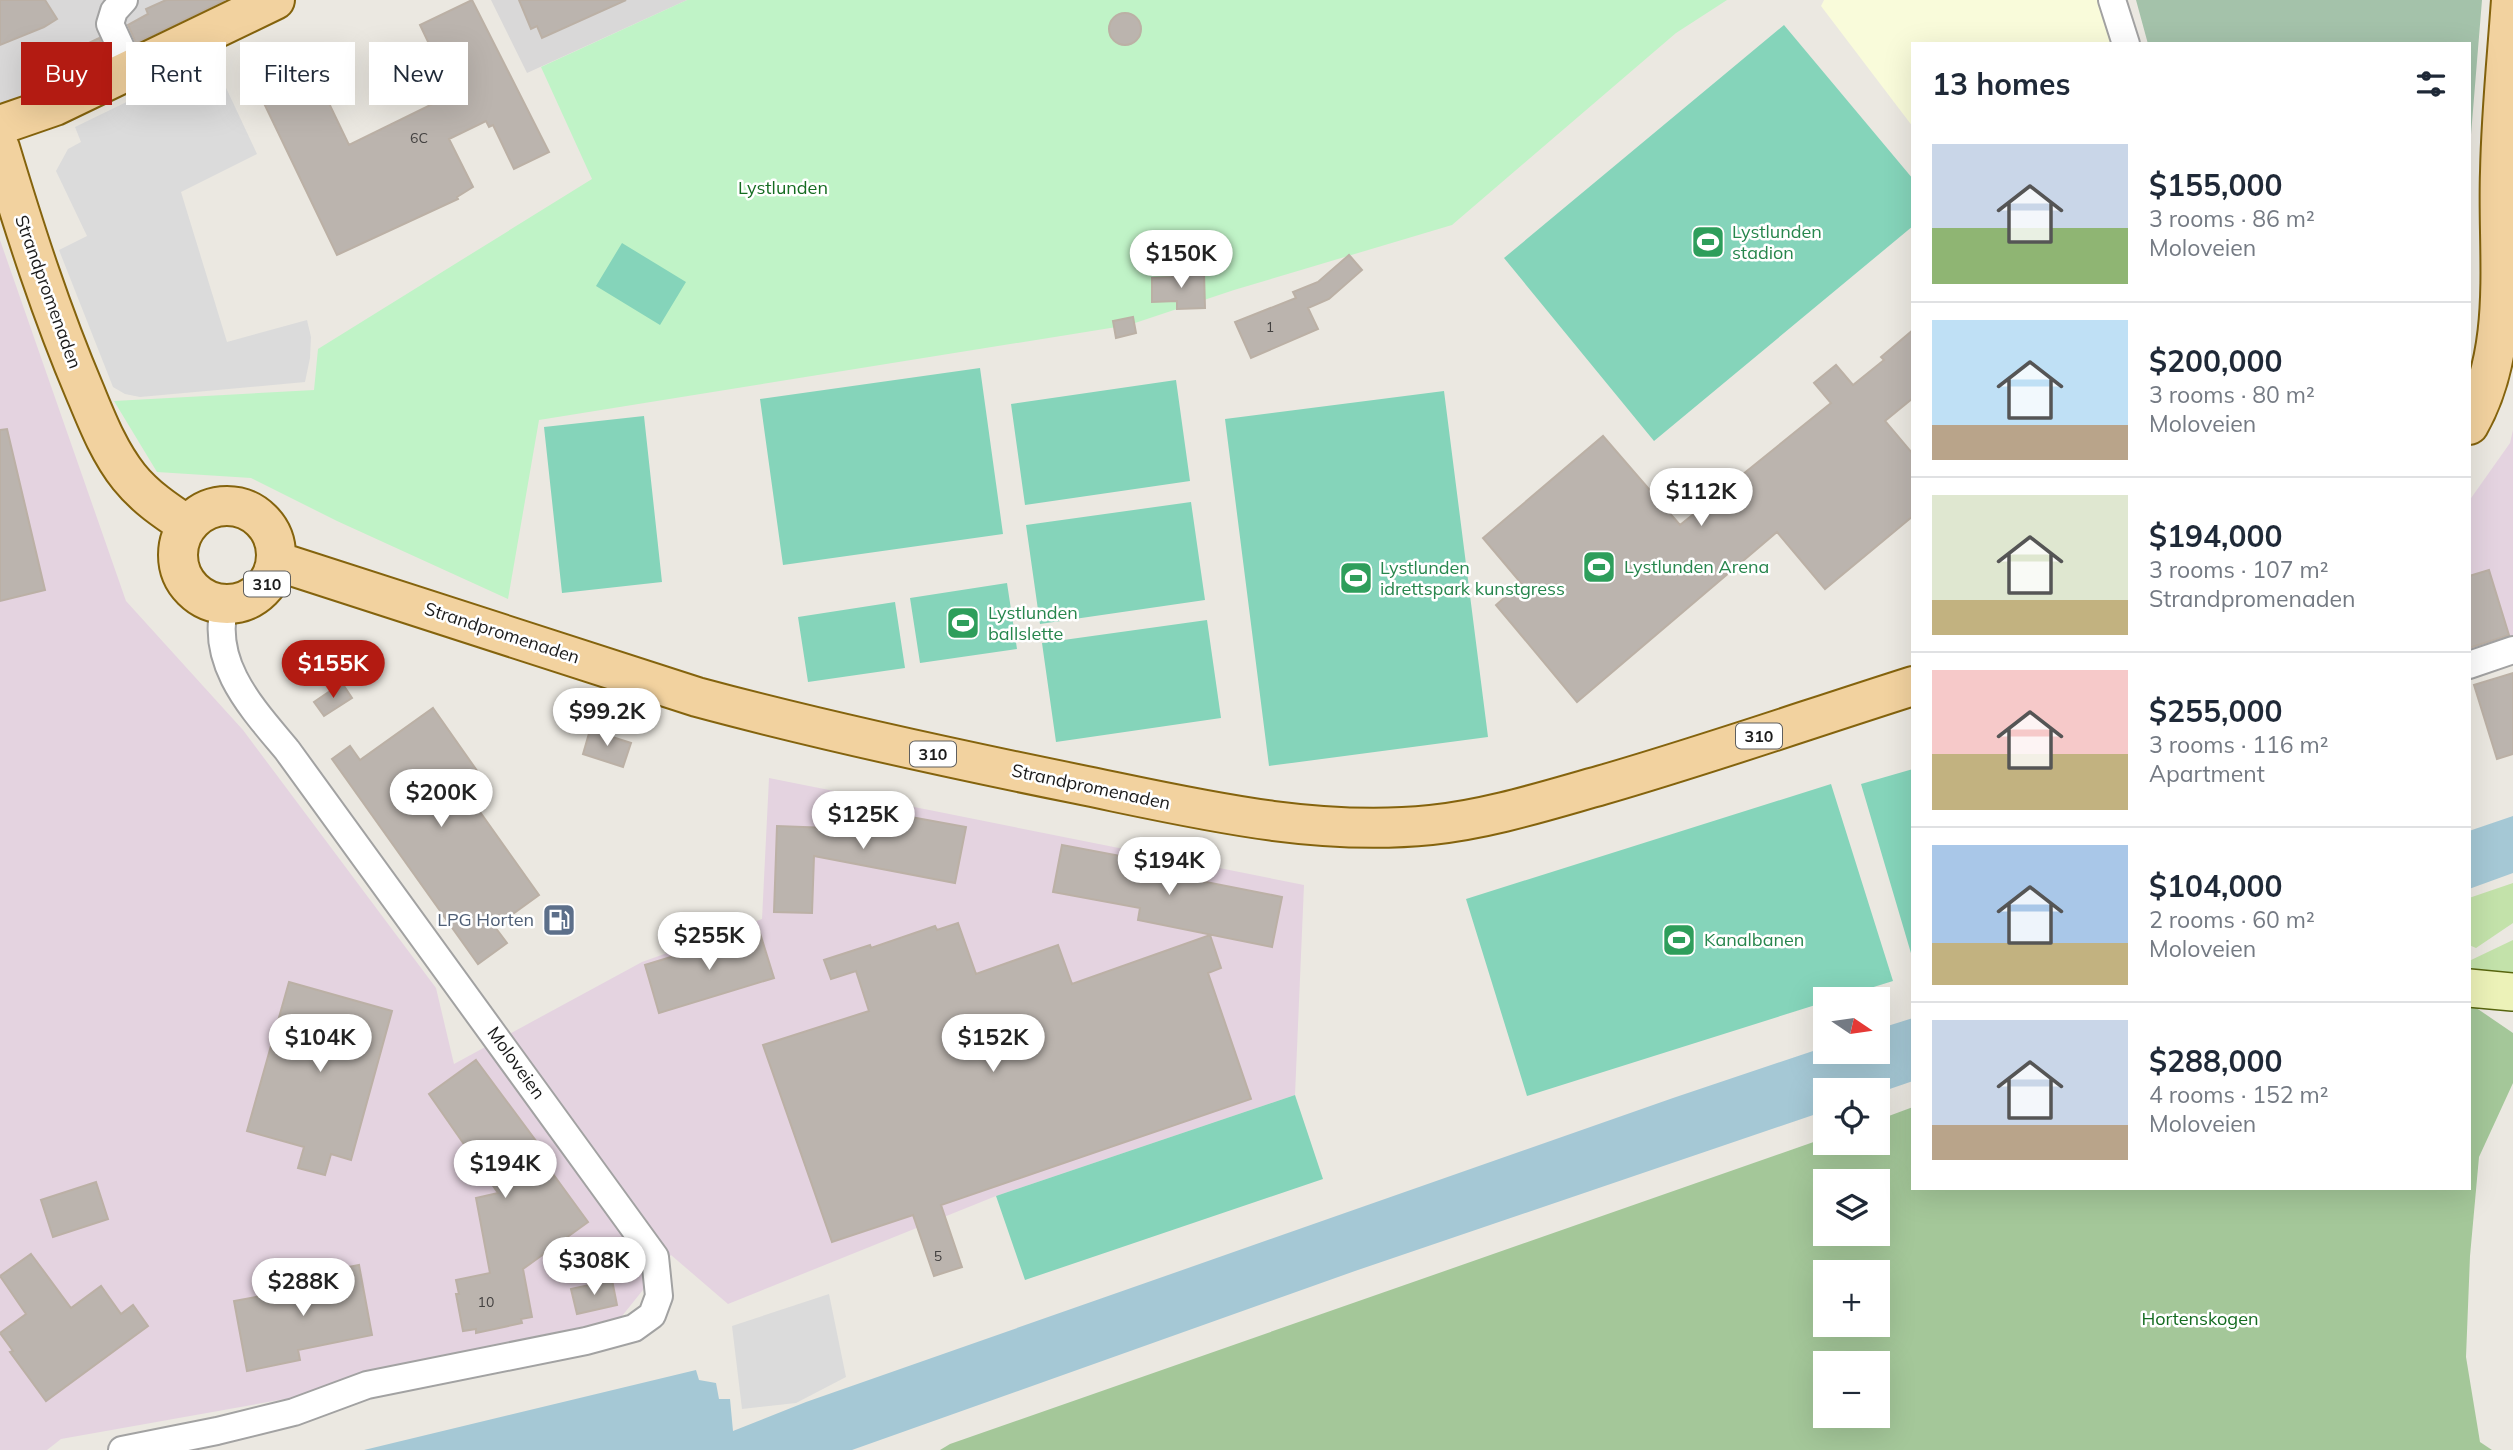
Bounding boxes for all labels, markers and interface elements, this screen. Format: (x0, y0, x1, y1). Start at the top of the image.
chip: Buy (21, 42, 112, 105)
chip: Rent (126, 42, 226, 105)
chip: Filters (240, 42, 355, 105)
chip: New (369, 42, 468, 105)
text: 13 homes (1932, 65, 2071, 103)
icon: filters (2412, 65, 2450, 103)
house number: 6C (410, 129, 428, 147)
text: $155,000 (2149, 166, 2282, 204)
icon: home (1988, 172, 2072, 256)
park label: Lystlunden (738, 176, 828, 199)
text: 3 rooms · 86 m² (2149, 204, 2315, 233)
street label: Strandpromenaden (10, 212, 87, 372)
place label: Lystlunden stadion (1732, 220, 1822, 264)
sports icon: Lystlunden stadion (1689, 223, 1727, 261)
pin: $150K (1132, 230, 1230, 290)
text: Moloveien (2149, 233, 2256, 262)
text: $150K (1146, 238, 1216, 267)
house number: 1 (1266, 318, 1274, 336)
text: $200,000 (2149, 342, 2282, 380)
icon: home (1988, 348, 2072, 432)
text: 3 rooms · 80 m² (2149, 380, 2315, 409)
text: Moloveien (2149, 409, 2256, 438)
pin: $112K (1652, 468, 1750, 528)
text: $112K (1666, 476, 1736, 505)
text: $194,000 (2149, 517, 2282, 555)
icon: home (1988, 523, 2072, 607)
sports icon: Lystlunden Arena (1580, 548, 1618, 586)
place label: Lystlunden Arena (1624, 555, 1769, 578)
text: 3 rooms · 107 m² (2149, 555, 2329, 584)
place label: Lystlunden idrettspark kunstgress (1380, 556, 1565, 600)
sports icon: Lystlunden idrettspark kunstgress (1337, 559, 1375, 597)
road number: 310 (244, 572, 290, 596)
text: Strandpromenaden (2149, 584, 2356, 613)
street label: Strandpromenaden (422, 597, 583, 668)
place label: Lystlunden ballslette (988, 601, 1078, 645)
sports icon: Lystlunden ballslette (944, 604, 982, 642)
pin: $155K (284, 640, 382, 700)
text: $155K (298, 648, 368, 677)
pin: $99.2K (550, 688, 664, 748)
text: $255,000 (2149, 692, 2282, 730)
text: $99.2K (569, 696, 645, 725)
icon: home (1988, 698, 2072, 782)
road number: 310 (1736, 723, 1782, 748)
text: 3 rooms · 116 m² (2149, 730, 2329, 759)
road number: 310 (910, 741, 956, 766)
street label: Strandpromenaden (1010, 758, 1173, 815)
text: Apartment (2149, 759, 2265, 788)
pin: $200K (392, 770, 490, 829)
text: $200K (406, 777, 476, 806)
pin: $125K (814, 792, 912, 851)
text: $125K (828, 799, 898, 828)
pin: $194K (1120, 838, 1218, 897)
text: $194K (1134, 845, 1204, 874)
text: $104,000 (2149, 867, 2282, 905)
icon: home (1988, 873, 2072, 957)
fuel station icon: LPG Horten (540, 901, 578, 939)
text: 2 rooms · 60 m² (2149, 905, 2315, 934)
place label: LPG Horten (437, 908, 534, 931)
pin: $255K (660, 912, 758, 972)
text: $255K (674, 920, 744, 949)
sports icon: Kanalbanen (1660, 921, 1698, 959)
place label: Kanalbanen (1704, 928, 1804, 951)
text: Moloveien (2149, 934, 2256, 963)
north arrow (1813, 987, 1890, 1064)
map controls (1813, 987, 1890, 1428)
pin: $104K (271, 1014, 369, 1074)
pin: $152K (944, 1014, 1042, 1074)
text: $104K (285, 1022, 355, 1051)
street label: Moloveien (482, 1022, 550, 1103)
text: $152K (958, 1022, 1028, 1051)
text: $288,000 (2149, 1042, 2282, 1080)
icon: home (1988, 1048, 2072, 1132)
button: locate (1813, 1078, 1890, 1155)
text: 4 rooms · 152 m² (2149, 1080, 2329, 1109)
text: Moloveien (2149, 1109, 2256, 1138)
pin: $194K (456, 1140, 554, 1200)
text: $194K (470, 1148, 540, 1177)
button: layers (1813, 1169, 1890, 1246)
pin: $308K (545, 1238, 643, 1297)
text: $308K (559, 1245, 629, 1274)
house number: 5 (934, 1247, 942, 1265)
pin: $288K (254, 1258, 352, 1318)
button: + (1813, 1260, 1890, 1337)
text: $288K (268, 1266, 338, 1295)
house number: 10 (478, 1293, 494, 1311)
park label: Hortenskogen (2141, 1307, 2259, 1330)
button: − (1813, 1351, 1890, 1428)

